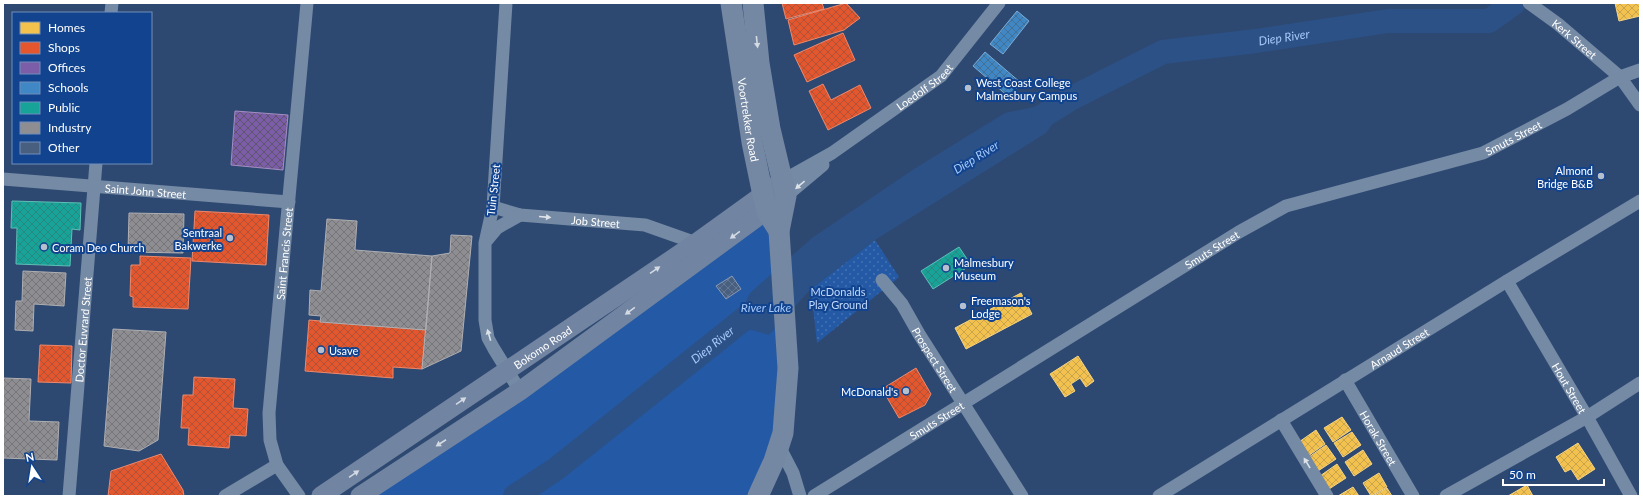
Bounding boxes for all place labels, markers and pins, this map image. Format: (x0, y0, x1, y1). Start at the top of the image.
place label: West Coast College Malmesbury Campus (976, 76, 1077, 102)
marker: West Coast College Malmesbury Campus (963, 83, 973, 93)
place label: Almond Bridge B&B (1537, 164, 1593, 190)
marker: Almond Bridge B&B (1596, 171, 1606, 181)
place label: Sentraal Bakwerke (174, 226, 222, 252)
marker: Sentraal Bakwerke (225, 233, 235, 243)
place label: Coram Deo Church (52, 241, 145, 254)
marker: Coram Deo Church (39, 242, 49, 252)
place label: Malmesbury Museum (954, 256, 1014, 282)
marker: Malmesbury Museum (941, 263, 951, 273)
place label: Freemason's Lodge (971, 294, 1031, 320)
marker: Freemason's Lodge (958, 301, 968, 311)
place label: Usave (329, 344, 358, 357)
marker: Usave (316, 345, 326, 355)
place label: McDonald's (841, 385, 898, 398)
marker: McDonald's (901, 386, 911, 396)

